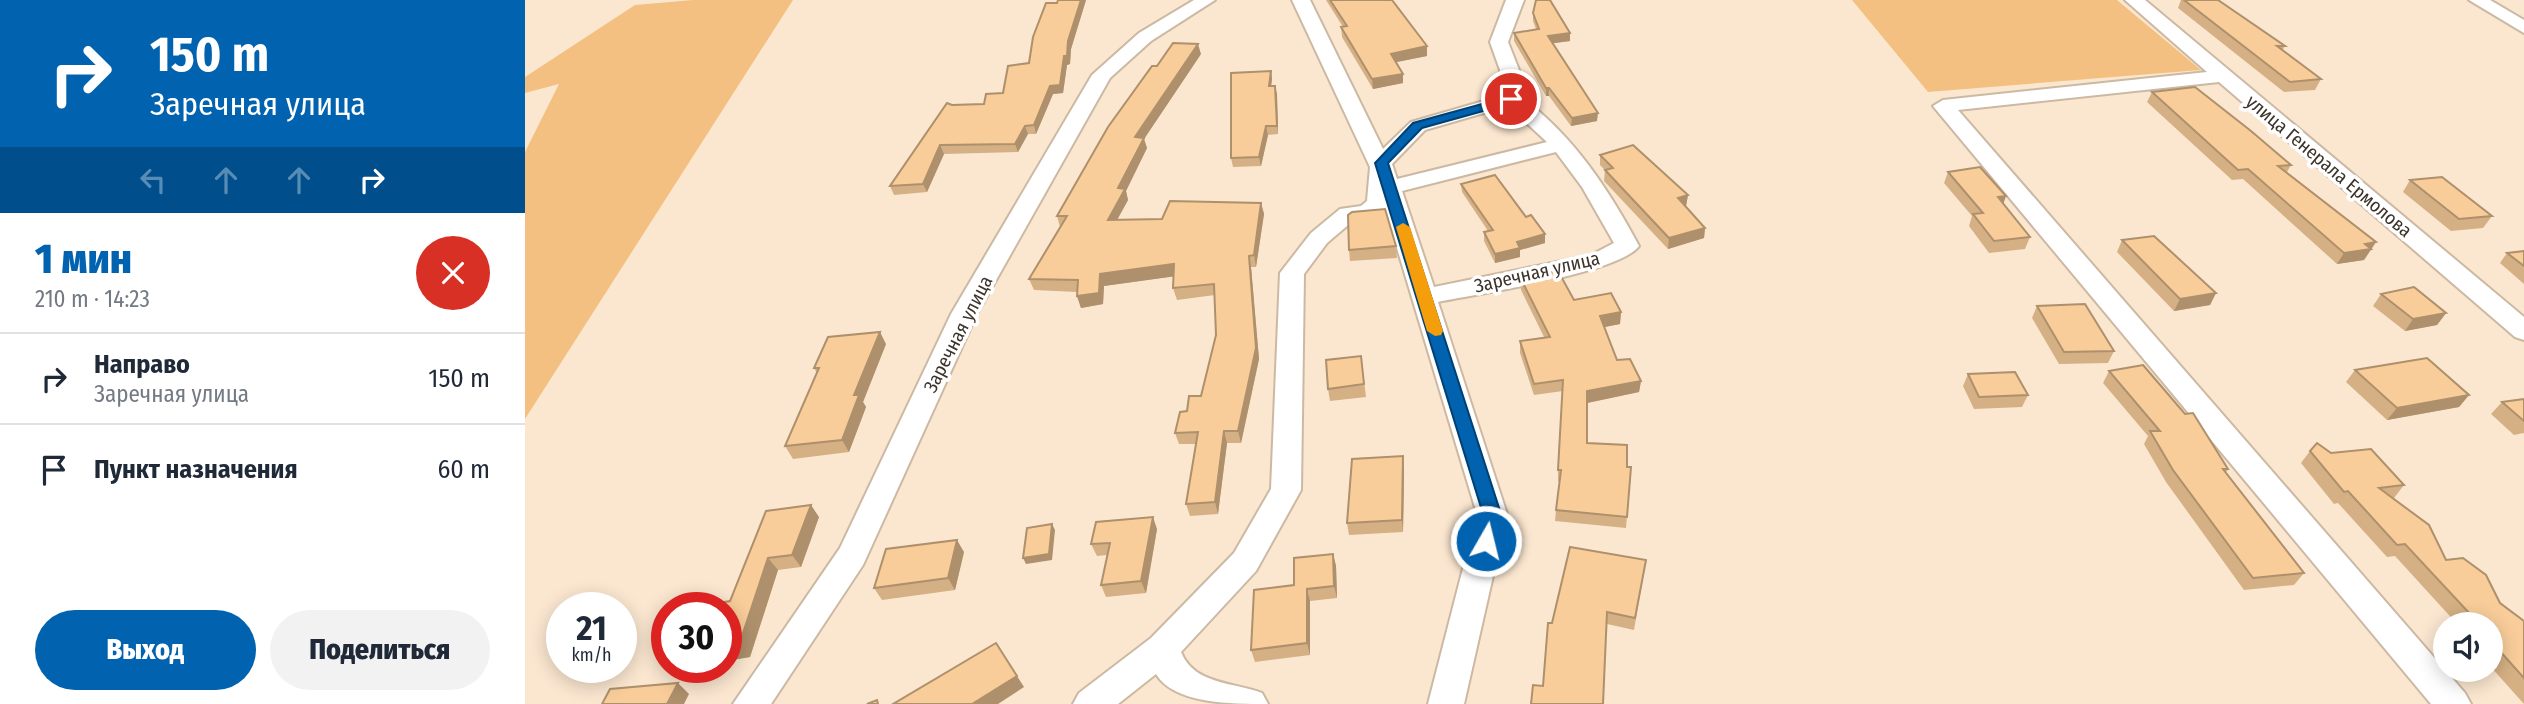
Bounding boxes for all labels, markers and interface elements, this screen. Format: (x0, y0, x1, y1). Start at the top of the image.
text: 150 m (150, 25, 269, 84)
icon: right (35, 28, 126, 119)
pin (1481, 69, 1541, 129)
icon: arrive (1492, 80, 1530, 118)
text: Заречная улица (150, 85, 366, 123)
street label: улица Генерала Ермолова (2241, 90, 2417, 242)
icon: left (134, 161, 172, 199)
icon: ahead (207, 161, 245, 199)
icon: ahead (280, 161, 318, 199)
icon: right (353, 161, 391, 199)
text: 1 мин (35, 234, 132, 284)
button: close (416, 236, 490, 310)
street label: Заречная улица (1472, 246, 1602, 298)
street label: Заречная улица (919, 272, 997, 396)
text: 210 m · 14:23 (35, 285, 150, 313)
text: Направо (94, 349, 190, 380)
icon: right (35, 360, 73, 398)
text: 150 m (428, 363, 490, 394)
text: Заречная улица (94, 380, 249, 408)
icon: arrive (35, 451, 73, 489)
text: Пункт назначения (94, 454, 298, 485)
text: 60 m (437, 454, 490, 485)
position arrow (1449, 504, 1523, 578)
speed limit sign: 30 (651, 592, 742, 683)
text: 21 (576, 607, 607, 649)
button: Выход (35, 610, 256, 690)
button: Поделиться (270, 610, 490, 690)
map controls (2433, 612, 2503, 682)
button: sound (2433, 612, 2503, 682)
text: km/h (571, 644, 612, 666)

